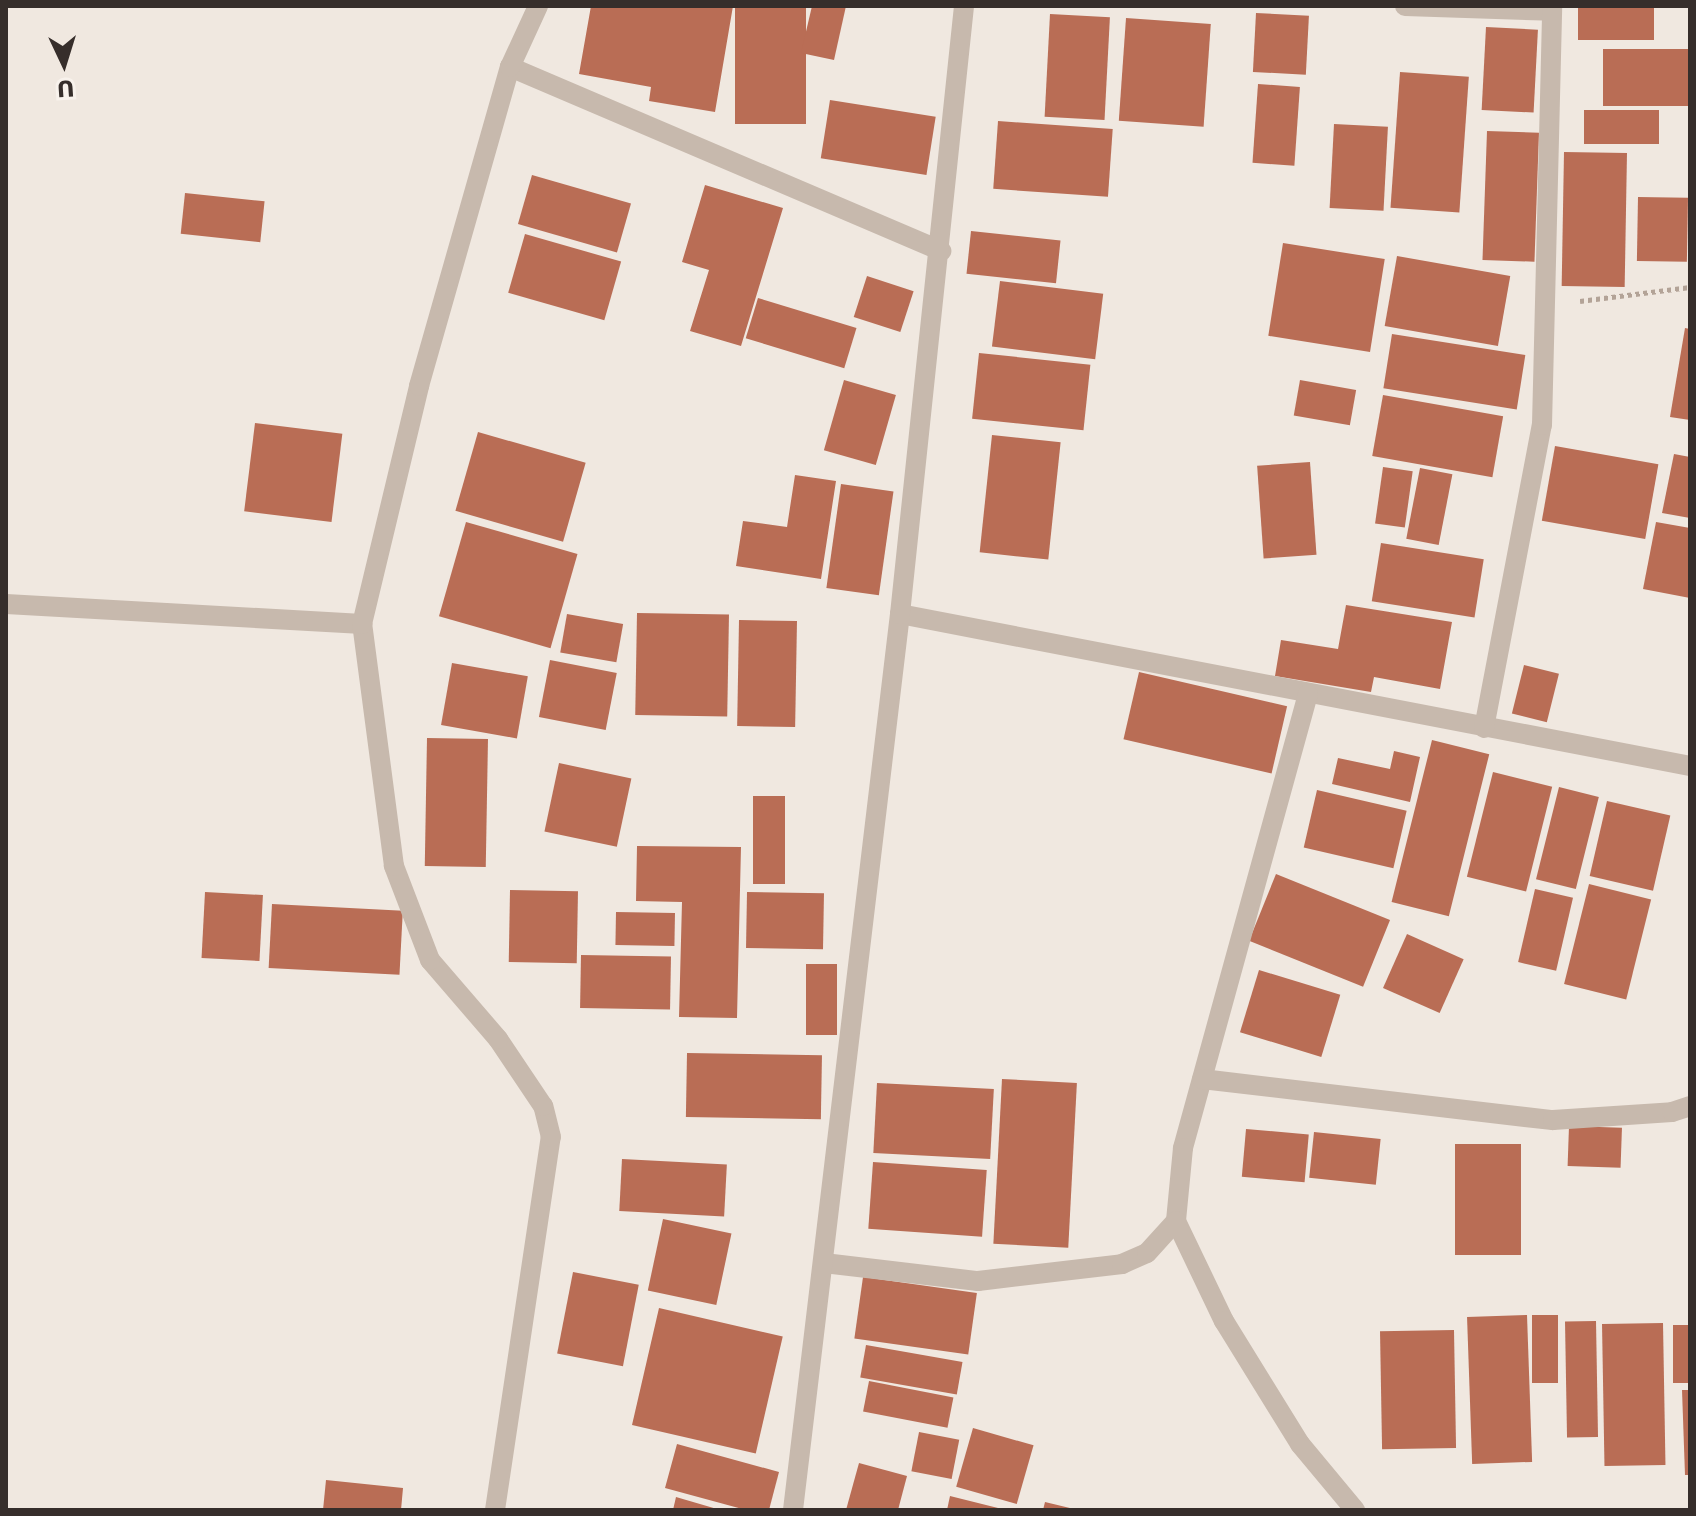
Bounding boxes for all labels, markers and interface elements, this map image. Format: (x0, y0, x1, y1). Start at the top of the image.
north arrow (24, 24, 104, 104)
text: U (56, 75, 75, 102)

